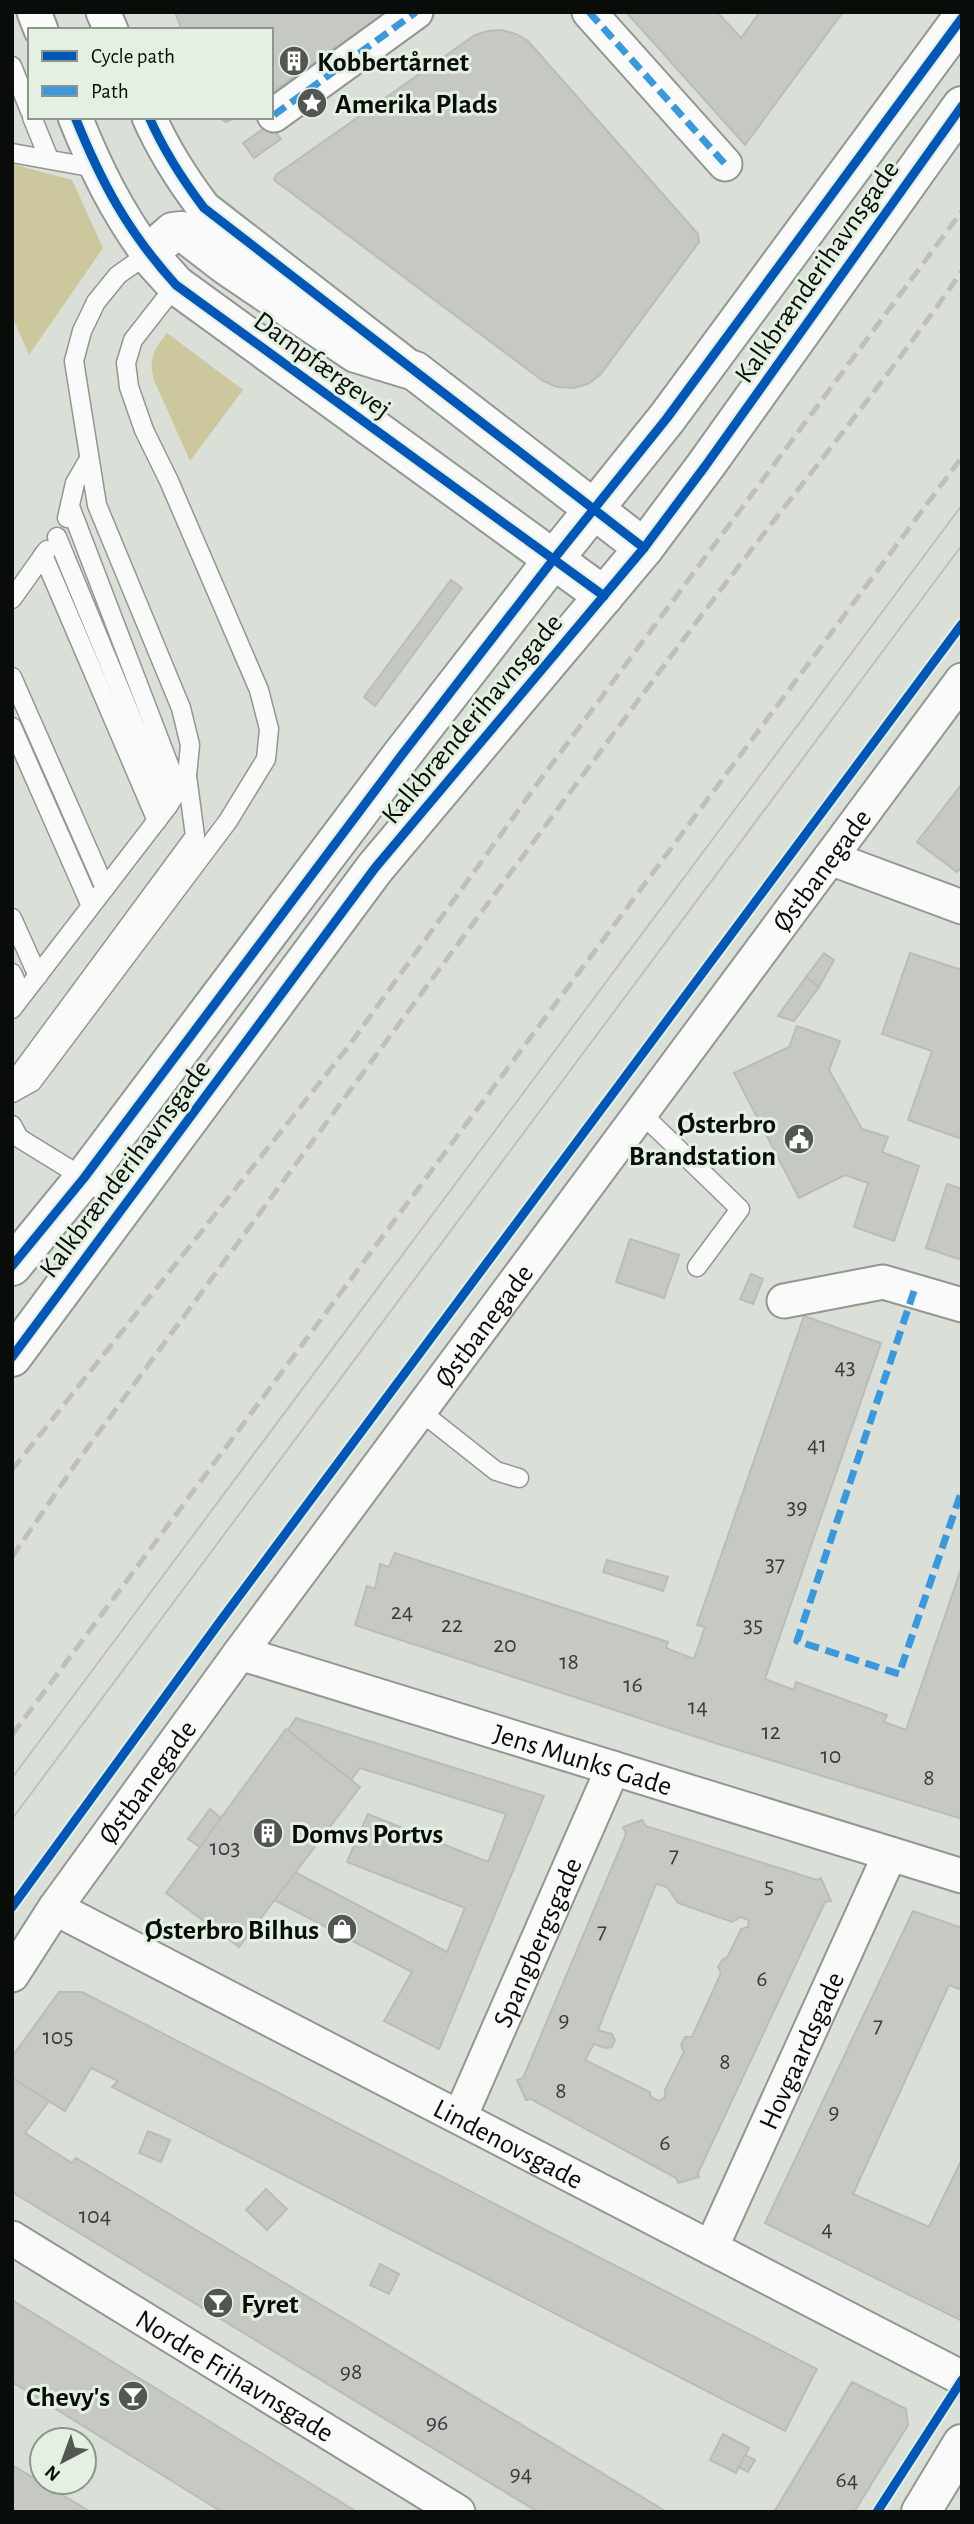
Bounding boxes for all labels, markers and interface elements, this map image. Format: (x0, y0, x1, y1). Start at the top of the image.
legend (28, 28, 273, 119)
building icon: Kobbertårnet (277, 44, 311, 78)
text: Cycle path (91, 46, 175, 67)
place label: Kobbertårnet (317, 49, 469, 77)
text: Path (91, 81, 129, 102)
place icon: Amerika Plads (295, 86, 329, 120)
place label: Amerika Plads (335, 91, 497, 119)
street label: Kalkbrænderihavnsgade (730, 156, 905, 389)
street label: Dampfærgevej (248, 307, 395, 424)
street label: Kalkbrænderihavnsgade (377, 609, 568, 830)
street label: Østbanegade (768, 804, 877, 937)
street label: Kalkbrænderihavnsgade (35, 1055, 216, 1283)
place label: Østerbro Brandstation (629, 1111, 776, 1171)
public building icon: Østerbro Brandstation (782, 1122, 816, 1156)
street label: Østbanegade (431, 1260, 539, 1393)
house number: 43 (834, 1355, 856, 1379)
house number: 41 (807, 1433, 827, 1457)
house number: 39 (786, 1495, 808, 1519)
house number: 37 (765, 1552, 785, 1576)
house number: 24 (391, 1600, 413, 1624)
house number: 22 (441, 1613, 463, 1637)
house number: 35 (743, 1613, 763, 1637)
house number: 20 (493, 1633, 517, 1657)
house number: 18 (559, 1650, 579, 1674)
house number: 16 (623, 1673, 643, 1697)
house number: 14 (688, 1695, 708, 1719)
street label: Østbanegade (95, 1716, 202, 1849)
street label: Jens Munks Gade (490, 1720, 675, 1802)
house number: 12 (761, 1720, 781, 1744)
house number: 10 (821, 1744, 841, 1768)
house number: 8 (923, 1766, 935, 1790)
building icon: Domvs Portvs (251, 1816, 285, 1850)
place label: Domvs Portvs (291, 1821, 443, 1849)
house number: 103 (210, 1836, 240, 1860)
house number: 7 (669, 1843, 679, 1867)
street label: Spangbergsgade (489, 1854, 588, 2032)
house number: 5 (764, 1874, 774, 1898)
shop icon: Østerbro Bilhus (325, 1912, 359, 1946)
place label: Østerbro Bilhus (145, 1917, 319, 1945)
house number: 7 (597, 1919, 607, 1943)
house number: 6 (756, 1967, 768, 1991)
street label: Hovgaardsgade (755, 1968, 850, 2134)
house number: 9 (558, 2008, 570, 2032)
house number: 7 (873, 2013, 883, 2037)
house number: 105 (43, 2025, 73, 2049)
house number: 8 (719, 2050, 731, 2074)
house number: 8 (555, 2079, 567, 2103)
street label: Lindenovsgade (429, 2095, 587, 2195)
house number: 9 (828, 2100, 840, 2124)
house number: 6 (659, 2131, 671, 2155)
house number: 104 (79, 2204, 111, 2228)
house number: 4 (821, 2217, 833, 2241)
bar icon: Fyret (201, 2286, 235, 2320)
place label: Fyret (241, 2291, 299, 2319)
street label: Nordre Frihavnsgade (130, 2306, 338, 2448)
house number: 98 (340, 2360, 362, 2384)
bar icon: Chevy's (116, 2379, 150, 2413)
place label: Chevy's (26, 2384, 110, 2412)
house number: 96 (426, 2411, 448, 2435)
north arrow (28, 2426, 98, 2496)
text: N (42, 2461, 64, 2484)
house number: 94 (510, 2462, 532, 2486)
house number: 64 (836, 2468, 858, 2492)

